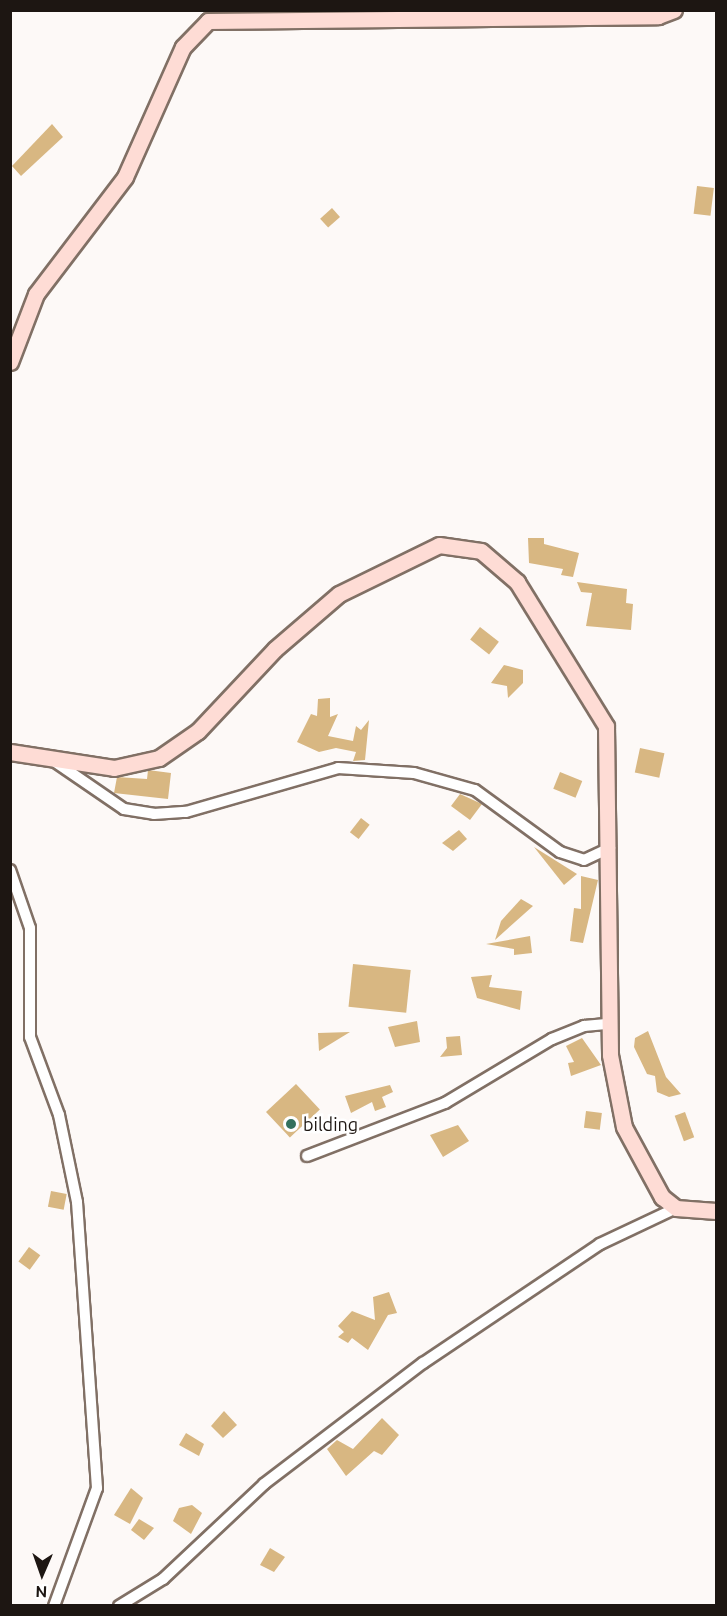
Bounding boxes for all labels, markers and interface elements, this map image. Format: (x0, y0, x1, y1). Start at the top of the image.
place label: bilding (303, 1113, 358, 1135)
marker: bilding (284, 1117, 298, 1131)
north arrow (12, 1544, 72, 1604)
text: N (35, 1583, 48, 1601)

